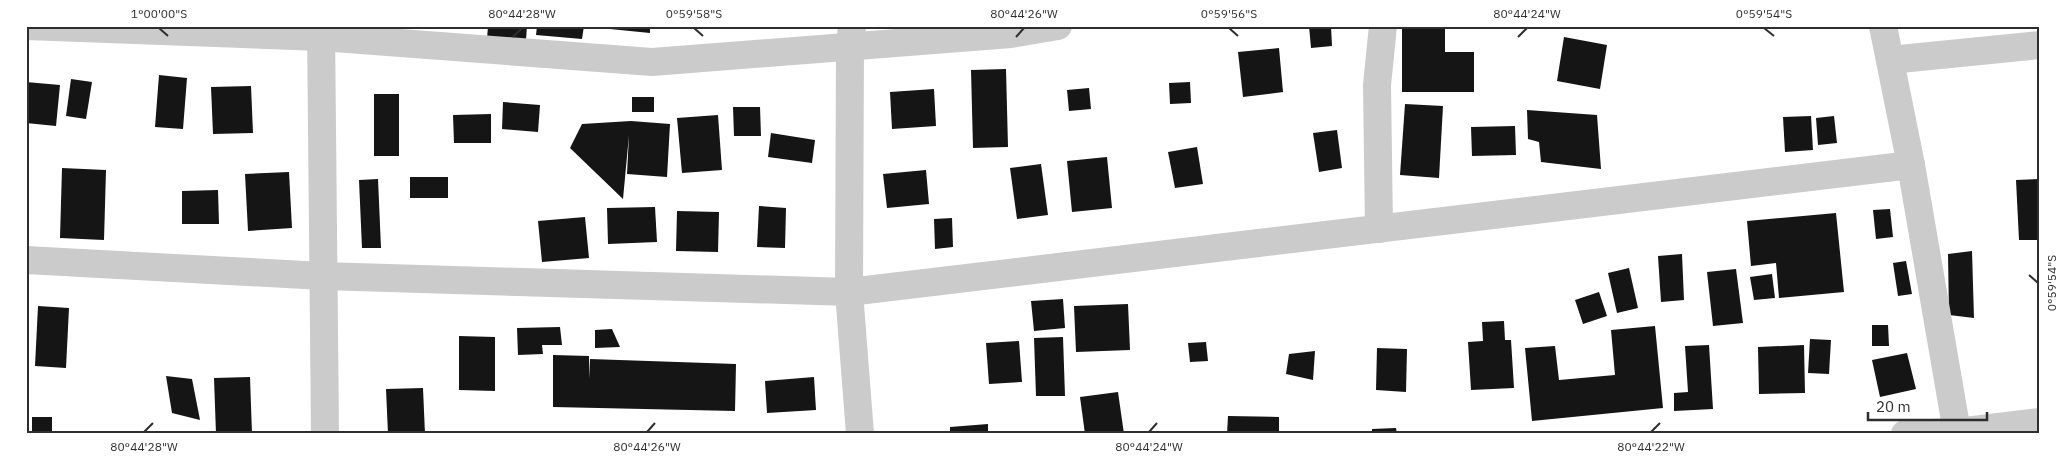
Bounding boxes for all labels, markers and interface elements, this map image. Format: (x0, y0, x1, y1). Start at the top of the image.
text: 1°00'00"S (131, 6, 187, 21)
text: 80°44'28"W (488, 6, 556, 21)
text: 0°59'58"S (666, 6, 722, 21)
text: 80°44'26"W (990, 6, 1058, 21)
text: 0°59'56"S (1201, 6, 1257, 21)
text: 80°44'24"W (1493, 6, 1561, 21)
text: 0°59'54"S (1736, 6, 1792, 21)
text: 0°59'54"S (2044, 255, 2059, 311)
scale bar (1868, 390, 1987, 422)
text: 20 m (1876, 397, 1911, 416)
text: 80°44'28"W (110, 439, 178, 454)
text: 80°44'26"W (613, 439, 681, 454)
text: 80°44'24"W (1115, 439, 1183, 454)
text: 80°44'22"W (1617, 439, 1685, 454)

